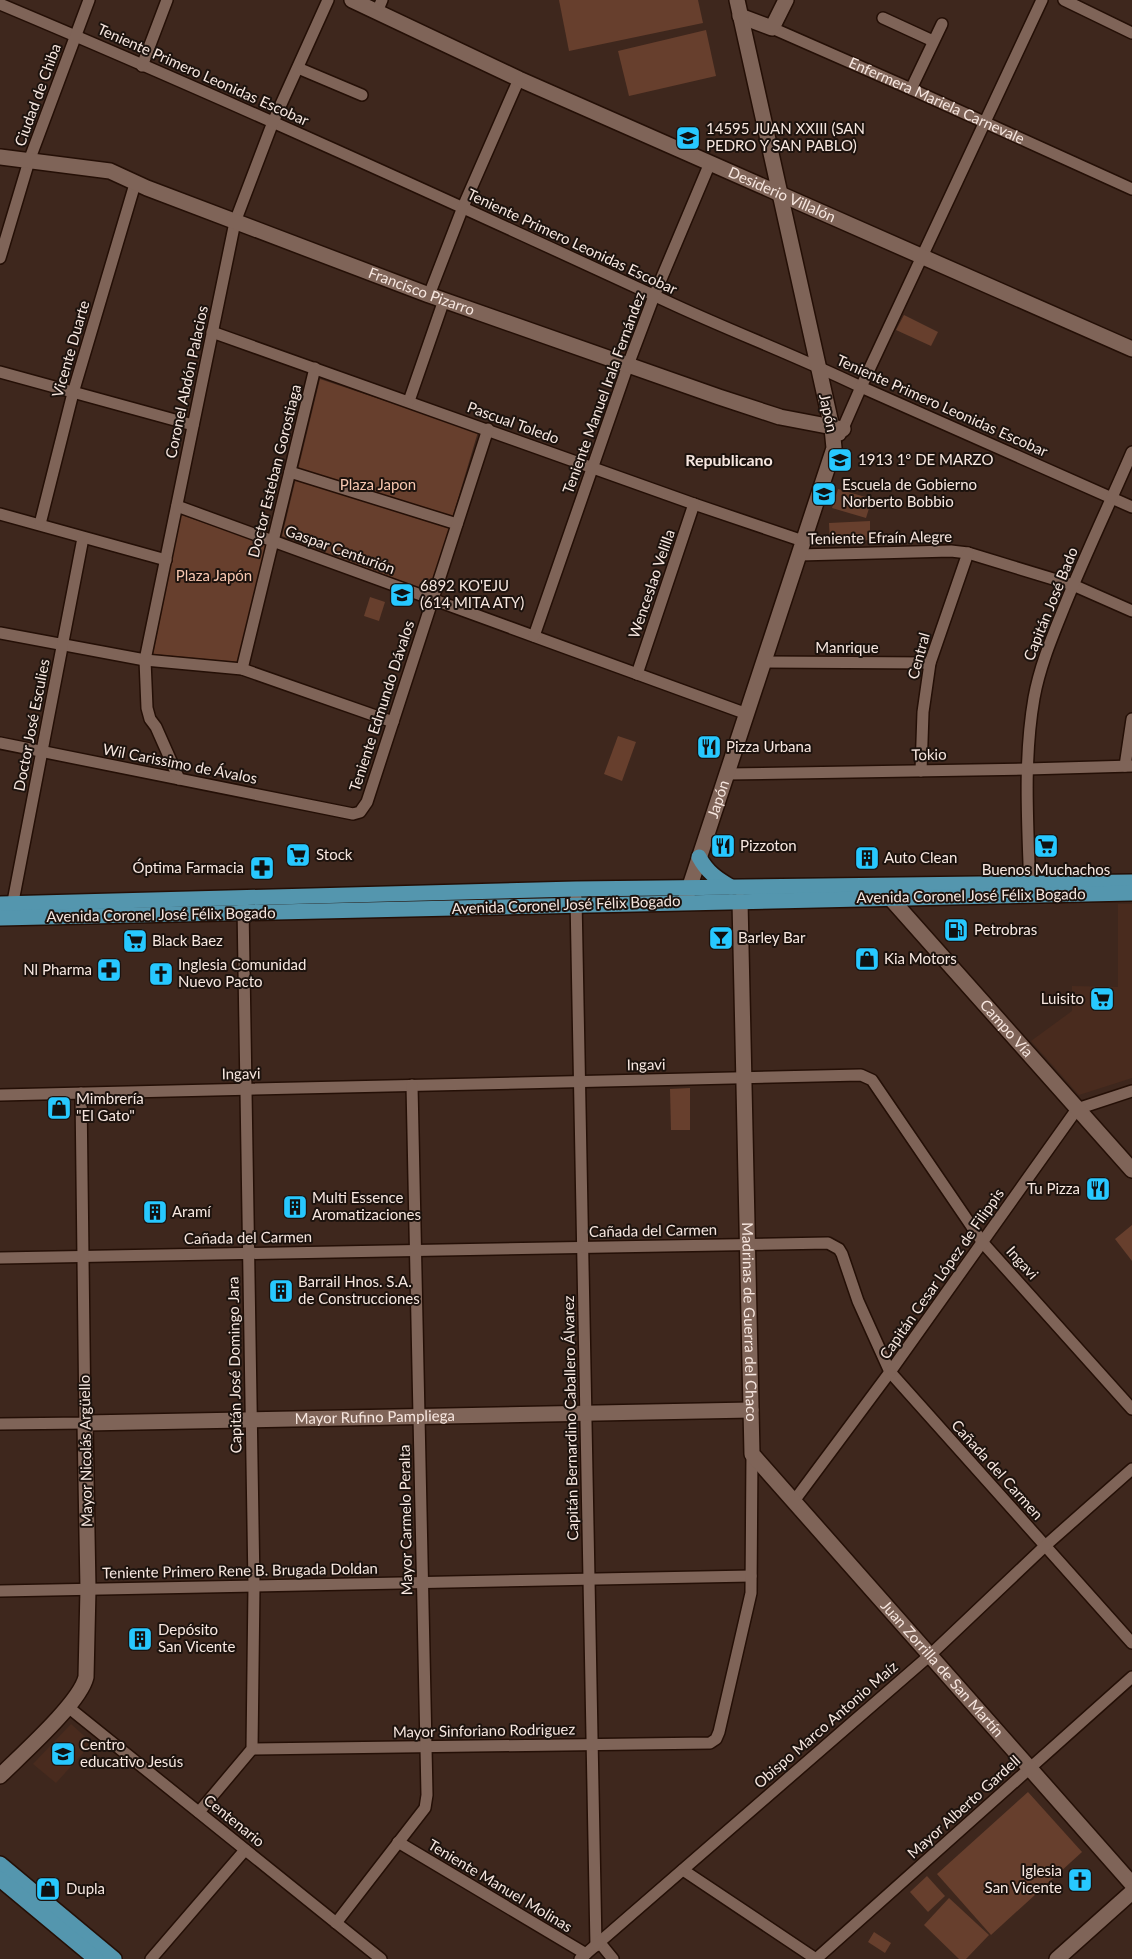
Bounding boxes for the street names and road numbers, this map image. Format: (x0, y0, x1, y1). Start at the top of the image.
street label: Teniente Primero Leonidas Escobar (95, 19, 312, 129)
street label: Ciudad de Chiba (10, 41, 64, 149)
street label: Enfermera Mariela Carnevale (846, 53, 1028, 147)
street label: Desiderio Villalón (726, 162, 839, 225)
street label: Teniente Primero Leonidas Escobar (465, 184, 681, 298)
street label: Francisco Pizarro (366, 263, 477, 318)
street label: Teniente Manuel Irala Fernández (558, 289, 648, 496)
street label: Vicente Duarte (48, 298, 92, 399)
street label: Coronel Abdón Palacios (161, 304, 211, 460)
street label: Teniente Primero Leonidas Escobar (834, 350, 1051, 460)
street label: Doctor Esteban Gorostiaga (244, 382, 304, 559)
street label: Japón (816, 392, 842, 434)
street label: Pascual Toledo (465, 397, 562, 447)
street label: Gaspar Centurión (283, 521, 398, 577)
street label: Wenceslao Velilla (624, 527, 678, 640)
street label: Teniente Efraín Alegre (808, 527, 952, 547)
street label: Capitán José Bado (1019, 544, 1081, 663)
street label: Teniente Edmundo Dávalos (345, 618, 417, 794)
street label: Central (903, 630, 933, 681)
street label: Manrique (815, 638, 879, 656)
street label: Doctor José Esculies (9, 657, 53, 792)
street label: Wil Carissimo de Ávalos (101, 739, 259, 787)
street label: Tokio (911, 745, 947, 763)
street label: Japón (703, 778, 732, 820)
street label: Avenida Coronel José Félix Bogado (856, 884, 1086, 906)
street label: Avenida Coronel José Félix Bogado (451, 891, 681, 917)
street label: Avenida Coronel José Félix Bogado (46, 903, 276, 925)
street label: Campo Vía (977, 995, 1037, 1060)
street label: Ingavi (626, 1055, 666, 1073)
street label: Ingavi (221, 1064, 261, 1082)
street label: Capitán Cesar López de Filippis (875, 1185, 1007, 1362)
street label: Cañada del Carmen (589, 1220, 717, 1240)
street label: Madrinas de Guerra del Chaco (739, 1222, 761, 1422)
street label: Cañada del Carmen (184, 1227, 312, 1247)
street label: Ingavi (1003, 1242, 1042, 1283)
street label: Capitán José Domingo Jara (223, 1276, 245, 1454)
street label: Capitán Bernardino Caballero Álvarez (559, 1295, 581, 1541)
street label: Mayor Nicolás Argüello (75, 1375, 95, 1527)
street label: Mayor Rufino Pampliega (294, 1406, 455, 1427)
street label: Cañada del Carmen (948, 1416, 1047, 1523)
street label: Mayor Carmelo Peralta (395, 1444, 415, 1596)
street label: Teniente Primero Rene B. Brugada Doldan (102, 1559, 378, 1581)
street label: Juan Zorrilla de San Martín (878, 1596, 1008, 1740)
street label: Obispo Marco Antonio Maíz (750, 1657, 901, 1792)
street label: Mayor Sinforiano Rodriguez (393, 1719, 576, 1741)
street label: Mayor Alberto Gardell (903, 1751, 1023, 1862)
street label: Centenario (201, 1790, 269, 1850)
street label: Teniente Manuel Molinas (425, 1835, 576, 1935)

